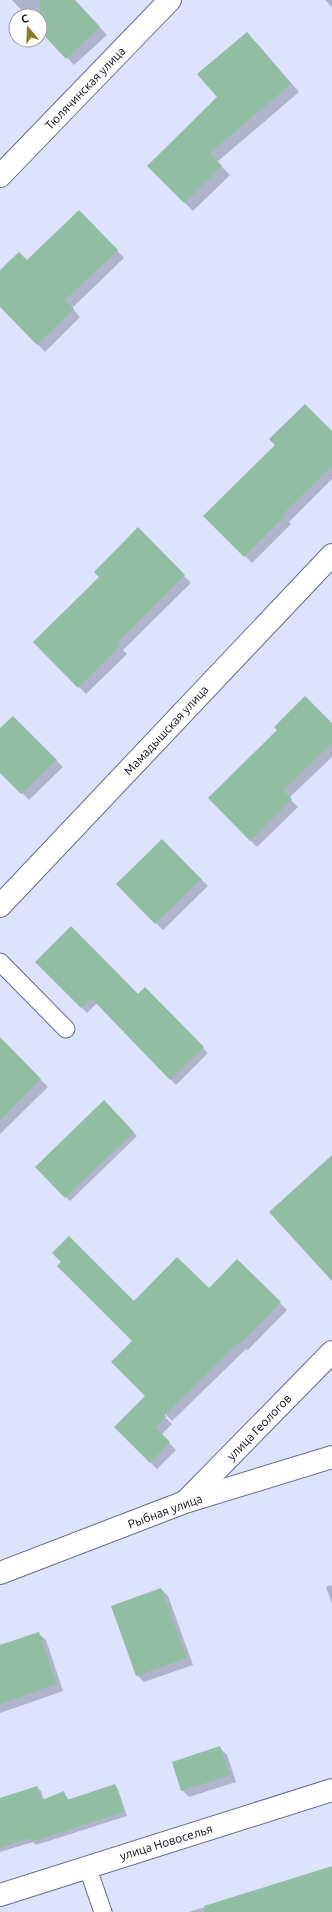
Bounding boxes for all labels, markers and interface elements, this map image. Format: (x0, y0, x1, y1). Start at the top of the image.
north arrow (8, 8, 48, 48)
text: С (19, 12, 30, 25)
street label: Тюлячинская улица (42, 44, 128, 132)
street label: Мамадышская улица (121, 683, 211, 777)
street label: улица Геологов (224, 1391, 294, 1463)
street label: Рыбная улица (126, 1491, 204, 1531)
street label: улица Новоселья (118, 1822, 214, 1862)

